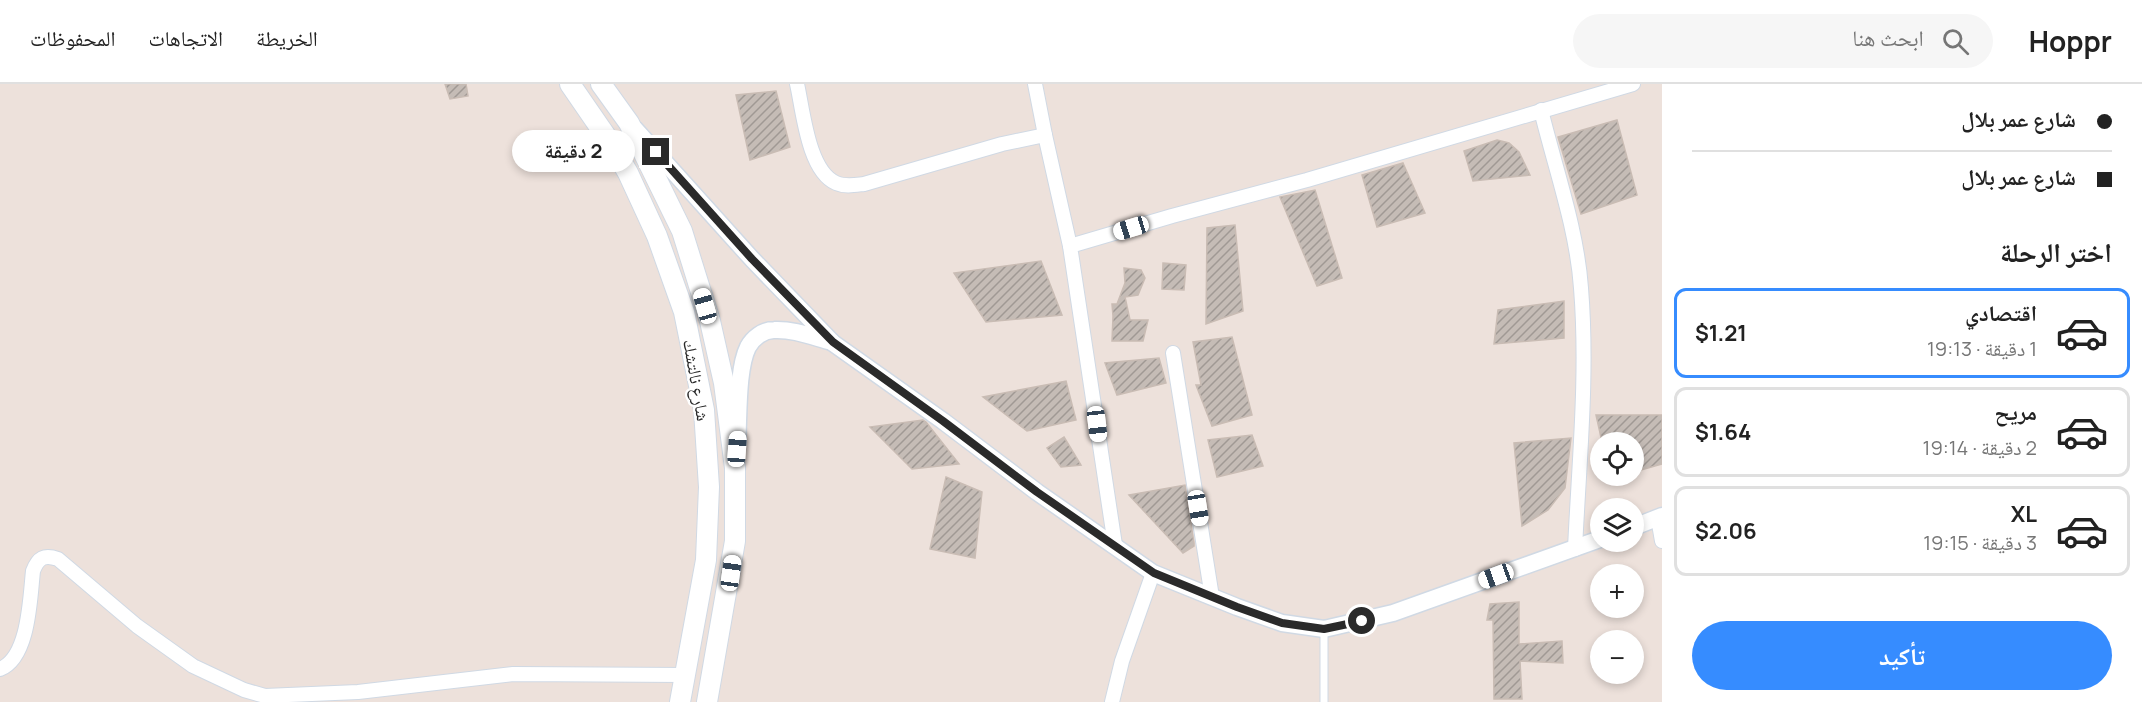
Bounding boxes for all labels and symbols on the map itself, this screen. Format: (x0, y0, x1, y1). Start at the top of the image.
callout: 2 دقيقة (512, 131, 635, 173)
route end (642, 138, 669, 165)
car (1111, 214, 1151, 242)
car (691, 286, 719, 326)
street label: شارع نالتشك (678, 337, 716, 423)
car (1086, 405, 1108, 443)
car (727, 430, 747, 468)
car (1186, 489, 1210, 527)
car (720, 554, 742, 592)
car (1476, 561, 1516, 591)
route start (1348, 607, 1375, 634)

